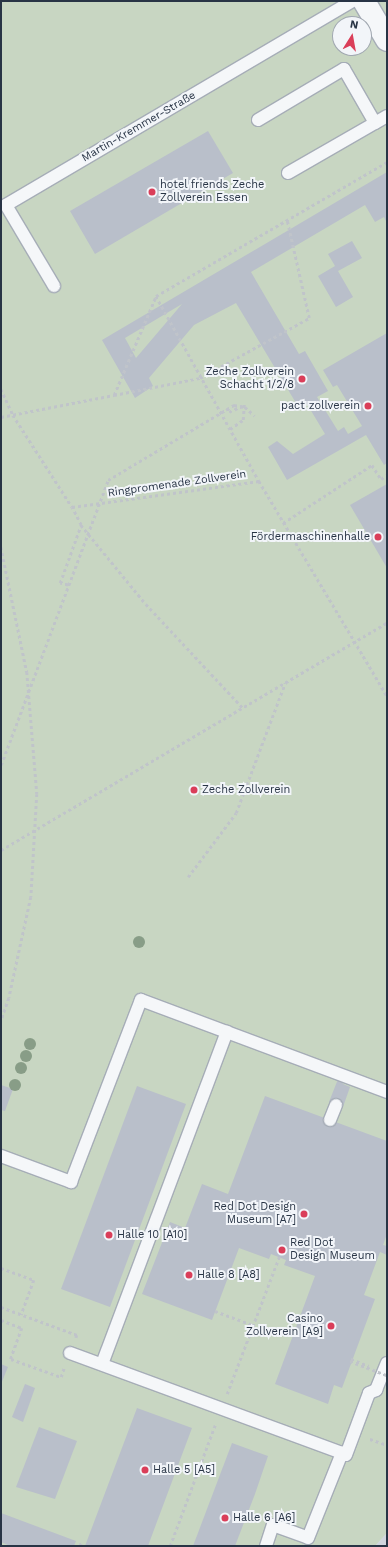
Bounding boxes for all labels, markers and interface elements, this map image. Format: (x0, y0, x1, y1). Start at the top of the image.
north arrow (332, 16, 372, 56)
text: N (349, 18, 359, 32)
street label: Martin-Kremmer-Straße (80, 89, 198, 165)
place label: hotel friends Zeche Zollverein Essen (160, 179, 265, 205)
marker: hotel friends Zeche Zollverein Essen (147, 187, 157, 197)
place label: Zeche Zollverein Schacht 1/2/8 (206, 366, 294, 392)
marker: Zeche Zollverein Schacht 1/2/8 (297, 374, 307, 384)
place label: pact zollverein (281, 399, 360, 413)
marker: pact zollverein (363, 401, 373, 411)
street label: Ringpromenade Zollverein (107, 468, 247, 500)
place label: Fördermaschinenhalle (251, 530, 370, 544)
marker: Fördermaschinenhalle (373, 532, 383, 542)
place label: Zeche Zollverein (202, 783, 290, 797)
marker: Zeche Zollverein (189, 785, 199, 795)
place label: Red Dot Design Museum [A7] (213, 1201, 296, 1227)
marker: Red Dot Design Museum [A7] (299, 1209, 309, 1219)
place label: Halle 10 [A10] (117, 1228, 188, 1242)
marker: Halle 10 [A10] (104, 1230, 114, 1240)
place label: Red Dot Design Museum (290, 1237, 375, 1263)
marker: Red Dot Design Museum (277, 1245, 287, 1255)
place label: Halle 8 [A8] (197, 1268, 260, 1282)
marker: Halle 8 [A8] (184, 1270, 194, 1280)
place label: Casino Zollverein [A9] (246, 1313, 323, 1339)
marker: Casino Zollverein [A9] (326, 1321, 336, 1331)
place label: Halle 5 [A5] (153, 1463, 215, 1477)
marker: Halle 5 [A5] (140, 1465, 150, 1475)
place label: Halle 6 [A6] (233, 1511, 295, 1525)
marker: Halle 6 [A6] (220, 1513, 230, 1523)

